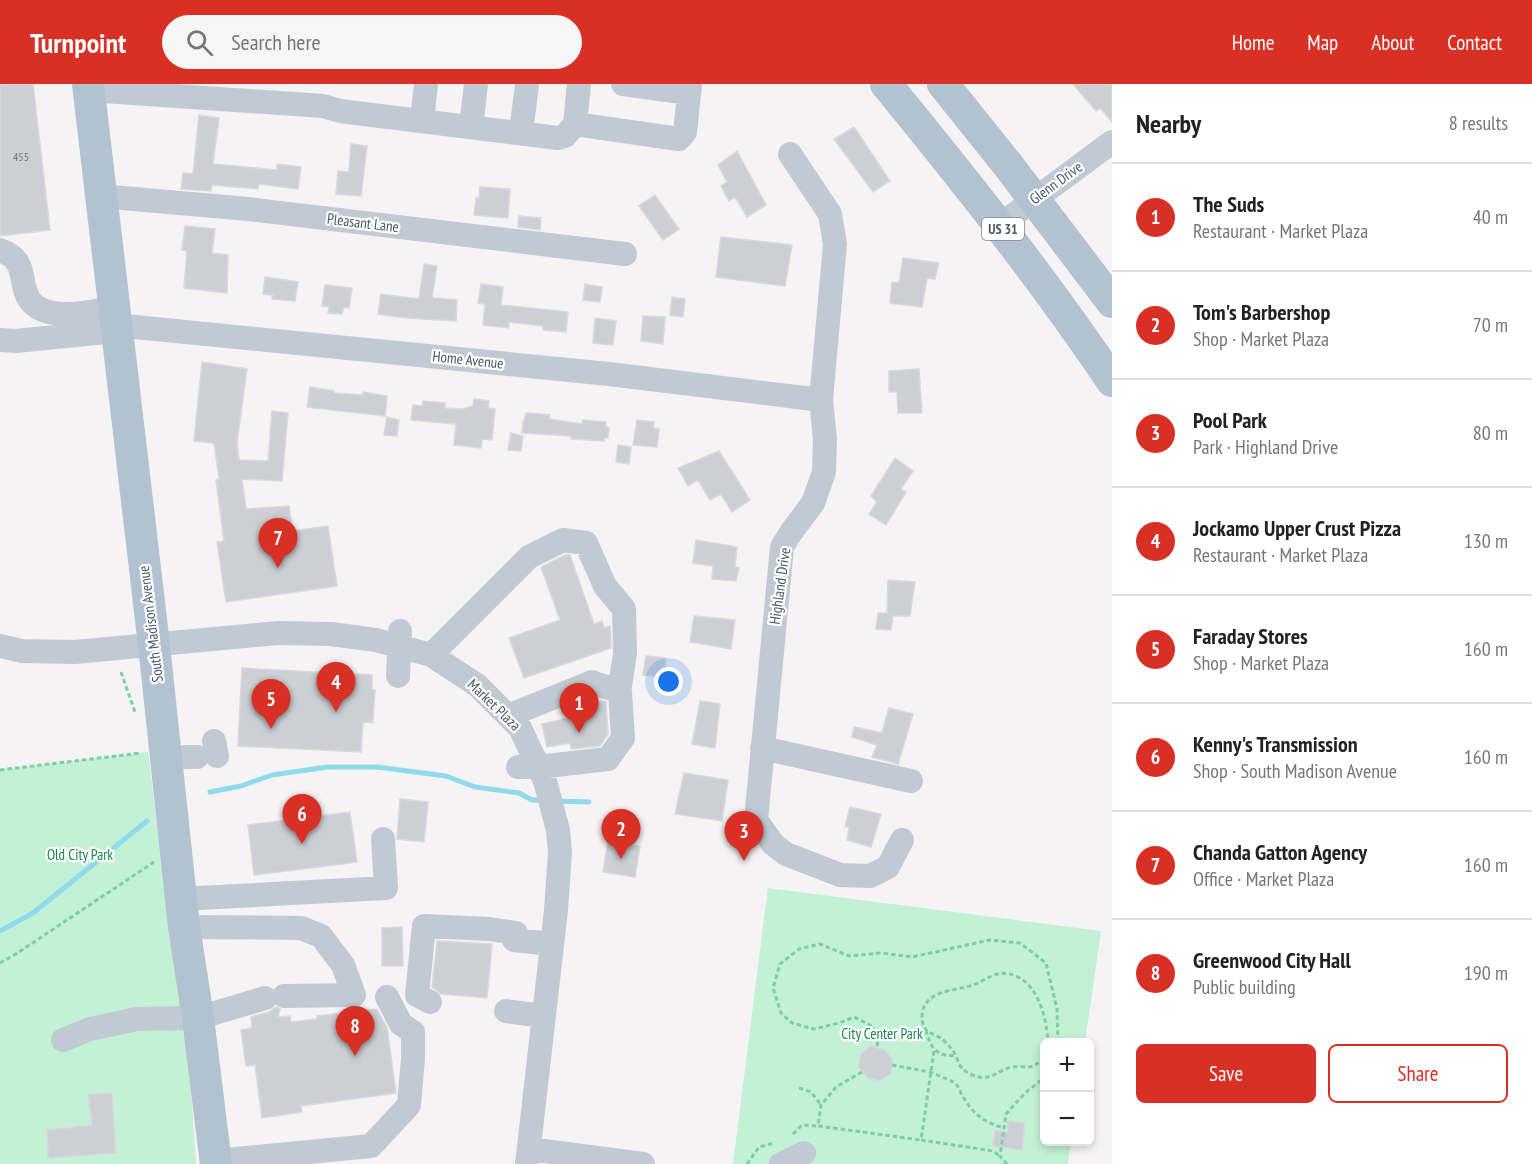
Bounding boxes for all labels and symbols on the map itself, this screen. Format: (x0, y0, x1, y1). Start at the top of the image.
house number: 455 (13, 149, 29, 164)
street label: Glenn Drive (1026, 157, 1086, 208)
street label: Pleasant Lane (326, 209, 400, 236)
road number: US 31 (982, 218, 1024, 240)
street label: Home Avenue (432, 346, 504, 373)
pin: 7 (258, 518, 298, 568)
street label: Highland Drive (765, 546, 794, 626)
street label: South Madison Avenue (134, 565, 167, 684)
pin: 4 (316, 662, 356, 712)
your location (654, 667, 683, 696)
street label: Market Plaza (464, 675, 525, 735)
pin: 5 (252, 680, 290, 729)
pin: 1 (560, 684, 598, 733)
pin: 6 (282, 794, 322, 844)
pin: 2 (602, 810, 640, 859)
pin: 3 (724, 812, 764, 861)
park label: Old City Park (47, 845, 113, 864)
pin: 8 (336, 1006, 374, 1056)
park label: City Center Park (841, 1024, 923, 1043)

